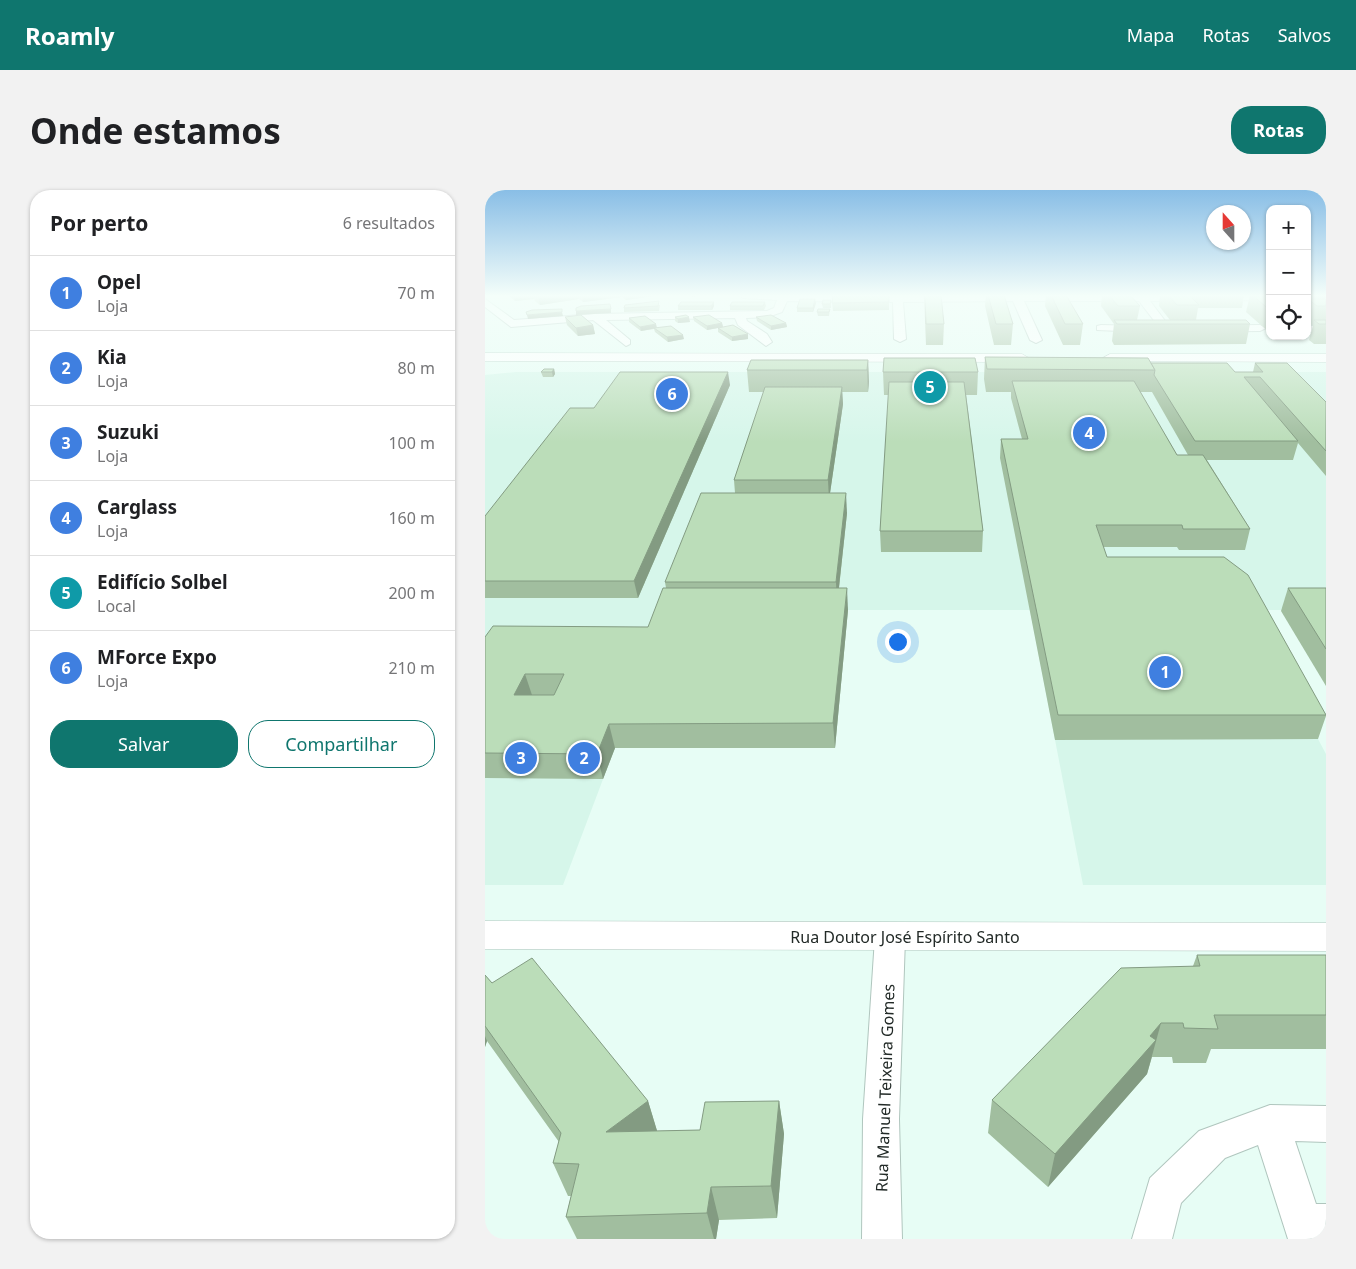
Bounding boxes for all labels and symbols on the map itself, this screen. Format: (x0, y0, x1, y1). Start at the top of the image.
north arrow (1206, 205, 1251, 250)
pin: 5 (914, 368, 946, 406)
pin: 6 (656, 375, 688, 413)
pin: 4 (1073, 414, 1105, 452)
your location (885, 629, 911, 655)
pin: 1 (1149, 653, 1181, 691)
pin: 3 (505, 739, 537, 777)
pin: 2 (568, 739, 600, 777)
street label: Rua Doutor José Espírito Santo (790, 926, 1020, 948)
street label: Rua Manuel Teixeira Gomes (870, 984, 900, 1192)

